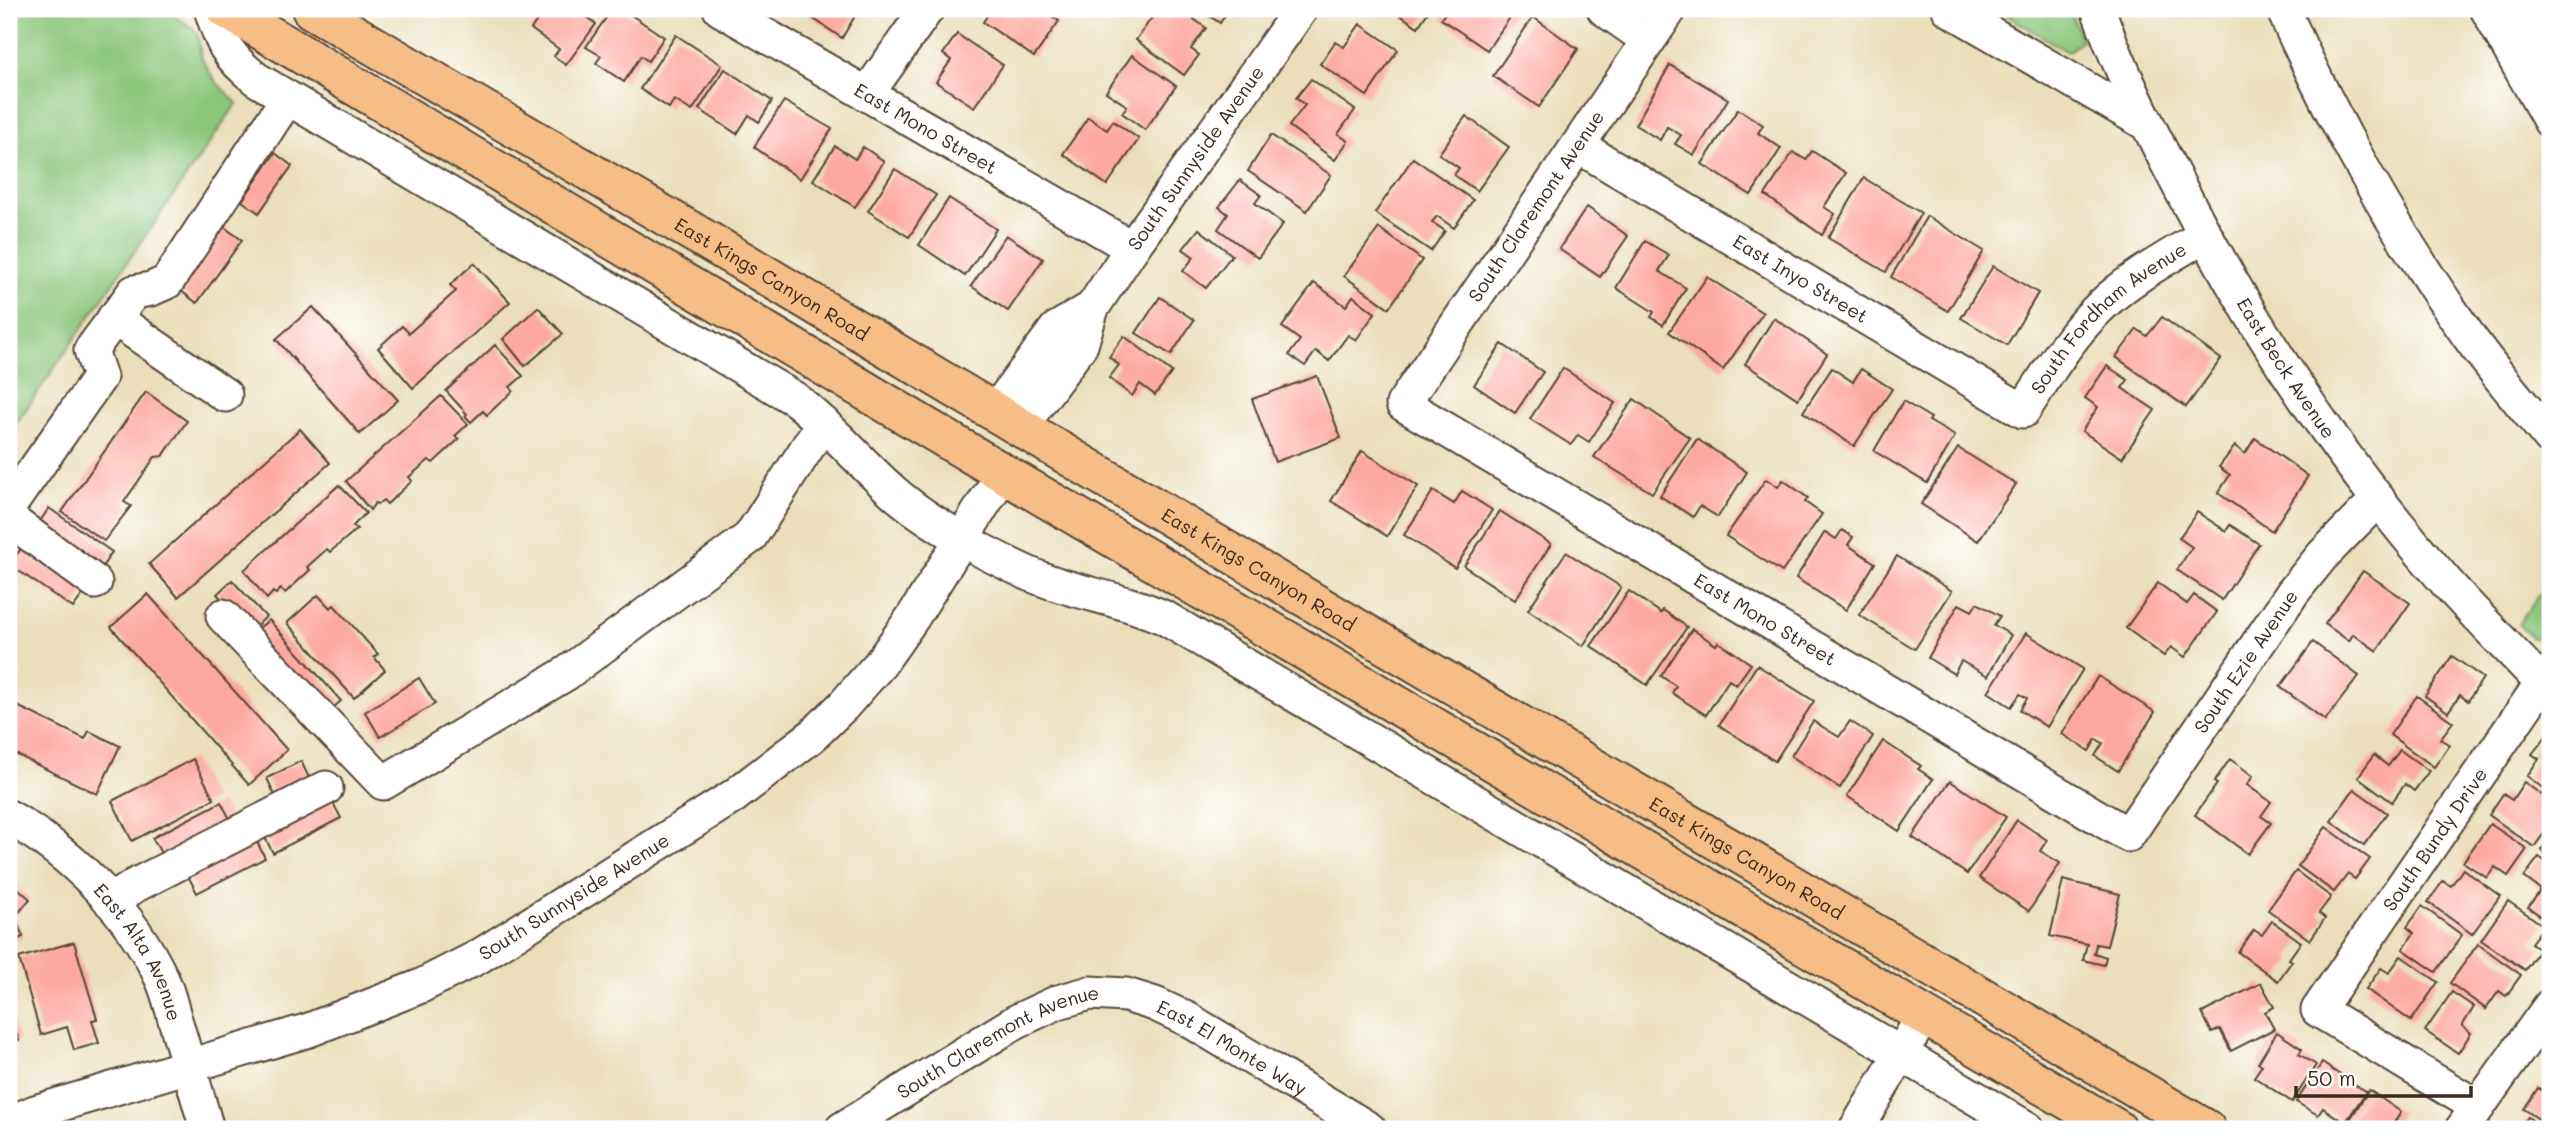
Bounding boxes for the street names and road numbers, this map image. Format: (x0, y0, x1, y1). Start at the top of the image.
street label: South Sunnyside Avenue (1121, 60, 1269, 255)
street label: East Mono Street (850, 77, 1002, 179)
street label: South Claremont Avenue (1462, 105, 1609, 306)
street label: East Kings Canyon Road (670, 211, 874, 346)
street label: East Inyo Street (1729, 228, 1873, 328)
street label: South Fordham Avenue (2024, 236, 2191, 399)
street label: East Beck Avenue (2232, 293, 2341, 443)
street label: East Kings Canyon Road (1157, 502, 1360, 637)
street label: East Mono Street (1690, 567, 1841, 671)
street label: South Ezie Avenue (2188, 584, 2303, 738)
street label: South Bundy Drive (2376, 762, 2492, 916)
street label: East Kings Canyon Road (1645, 791, 1849, 925)
street label: South Sunnyside Avenue (474, 827, 674, 965)
street label: East Alta Avenue (89, 877, 188, 1023)
street label: South Claremont Avenue (892, 980, 1100, 1104)
street label: East El Monte Way (1153, 994, 1312, 1101)

